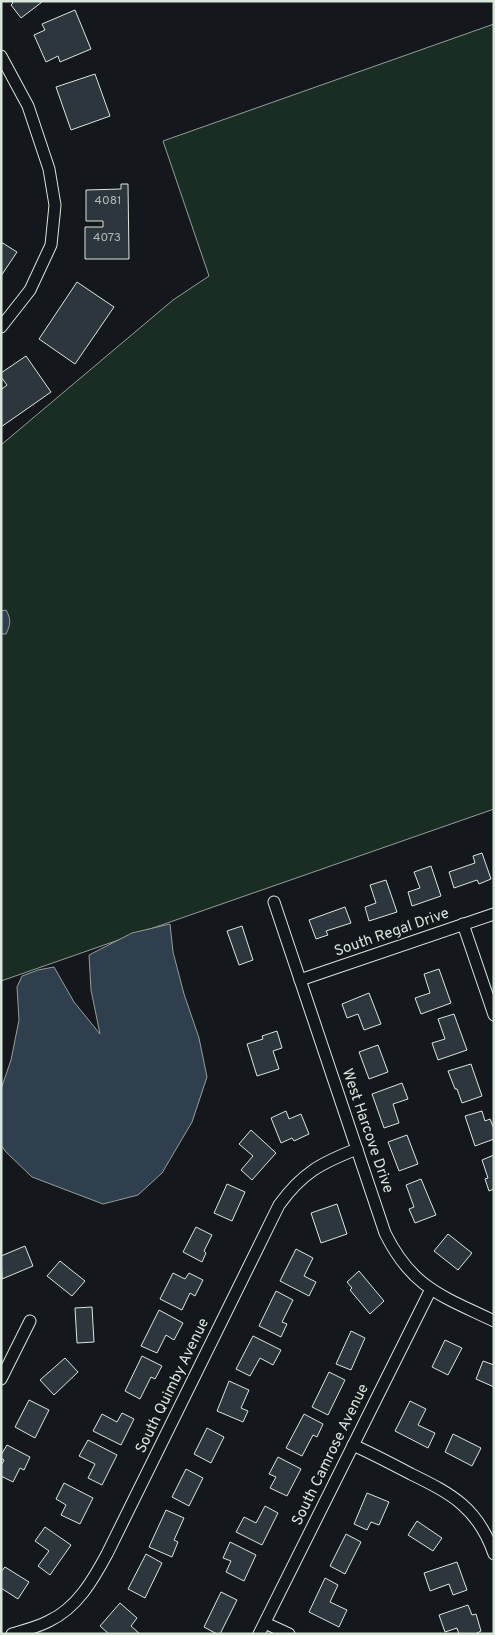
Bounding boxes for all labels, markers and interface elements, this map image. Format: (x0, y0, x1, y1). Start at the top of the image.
house number: 4081 (95, 193, 121, 209)
house number: 4073 (93, 230, 121, 246)
street label: South Regal Drive (332, 904, 452, 962)
street label: West Harcove Drive (337, 1066, 397, 1196)
street label: South Quimby Avenue (132, 1315, 214, 1457)
street label: South Camrose Avenue (288, 1381, 374, 1529)

